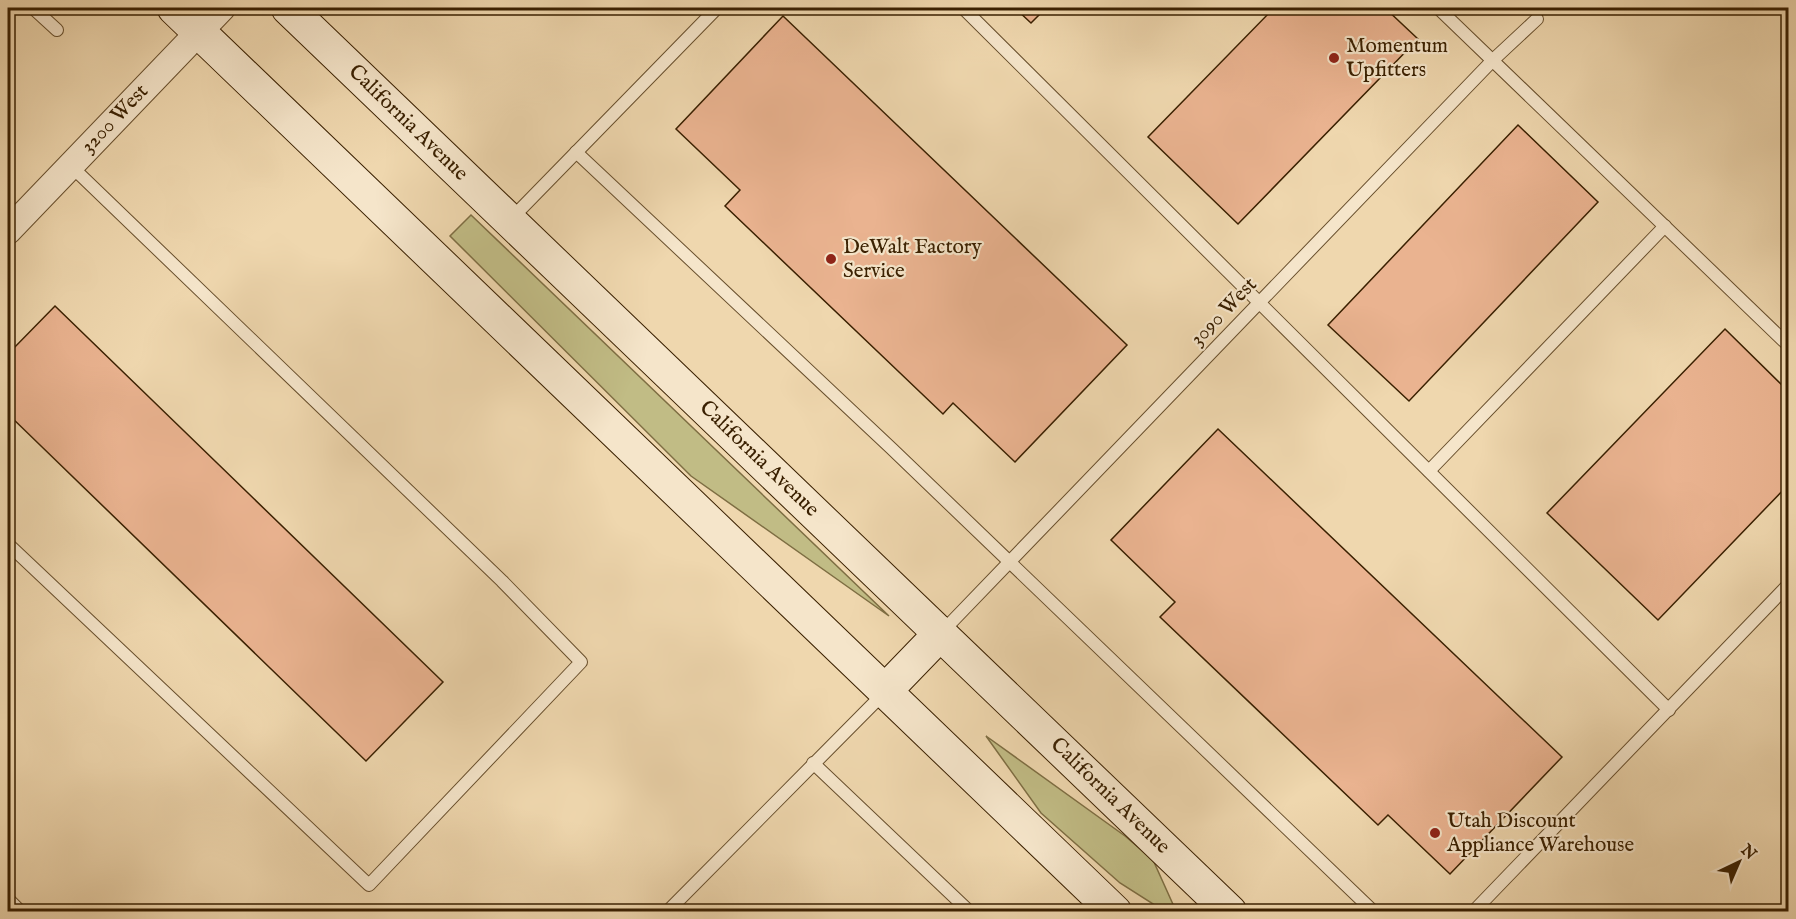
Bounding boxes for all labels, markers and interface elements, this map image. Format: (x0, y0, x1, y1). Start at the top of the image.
place label: Momentum Upfitters (1346, 33, 1448, 84)
marker: Momentum Upfitters (1327, 51, 1341, 65)
street label: California Avenue (342, 59, 474, 187)
street label: 3200 West (75, 79, 155, 159)
place label: DeWalt Factory Service (843, 234, 982, 285)
marker: DeWalt Factory Service (824, 252, 838, 266)
street label: 3090 West (1185, 272, 1263, 352)
street label: California Avenue (693, 395, 825, 523)
street label: California Avenue (1044, 732, 1176, 860)
place label: Utah Discount Appliance Warehouse (1446, 808, 1634, 859)
marker: Utah Discount Appliance Warehouse (1428, 826, 1442, 840)
north arrow (1709, 832, 1769, 892)
text: N (1735, 840, 1760, 865)

